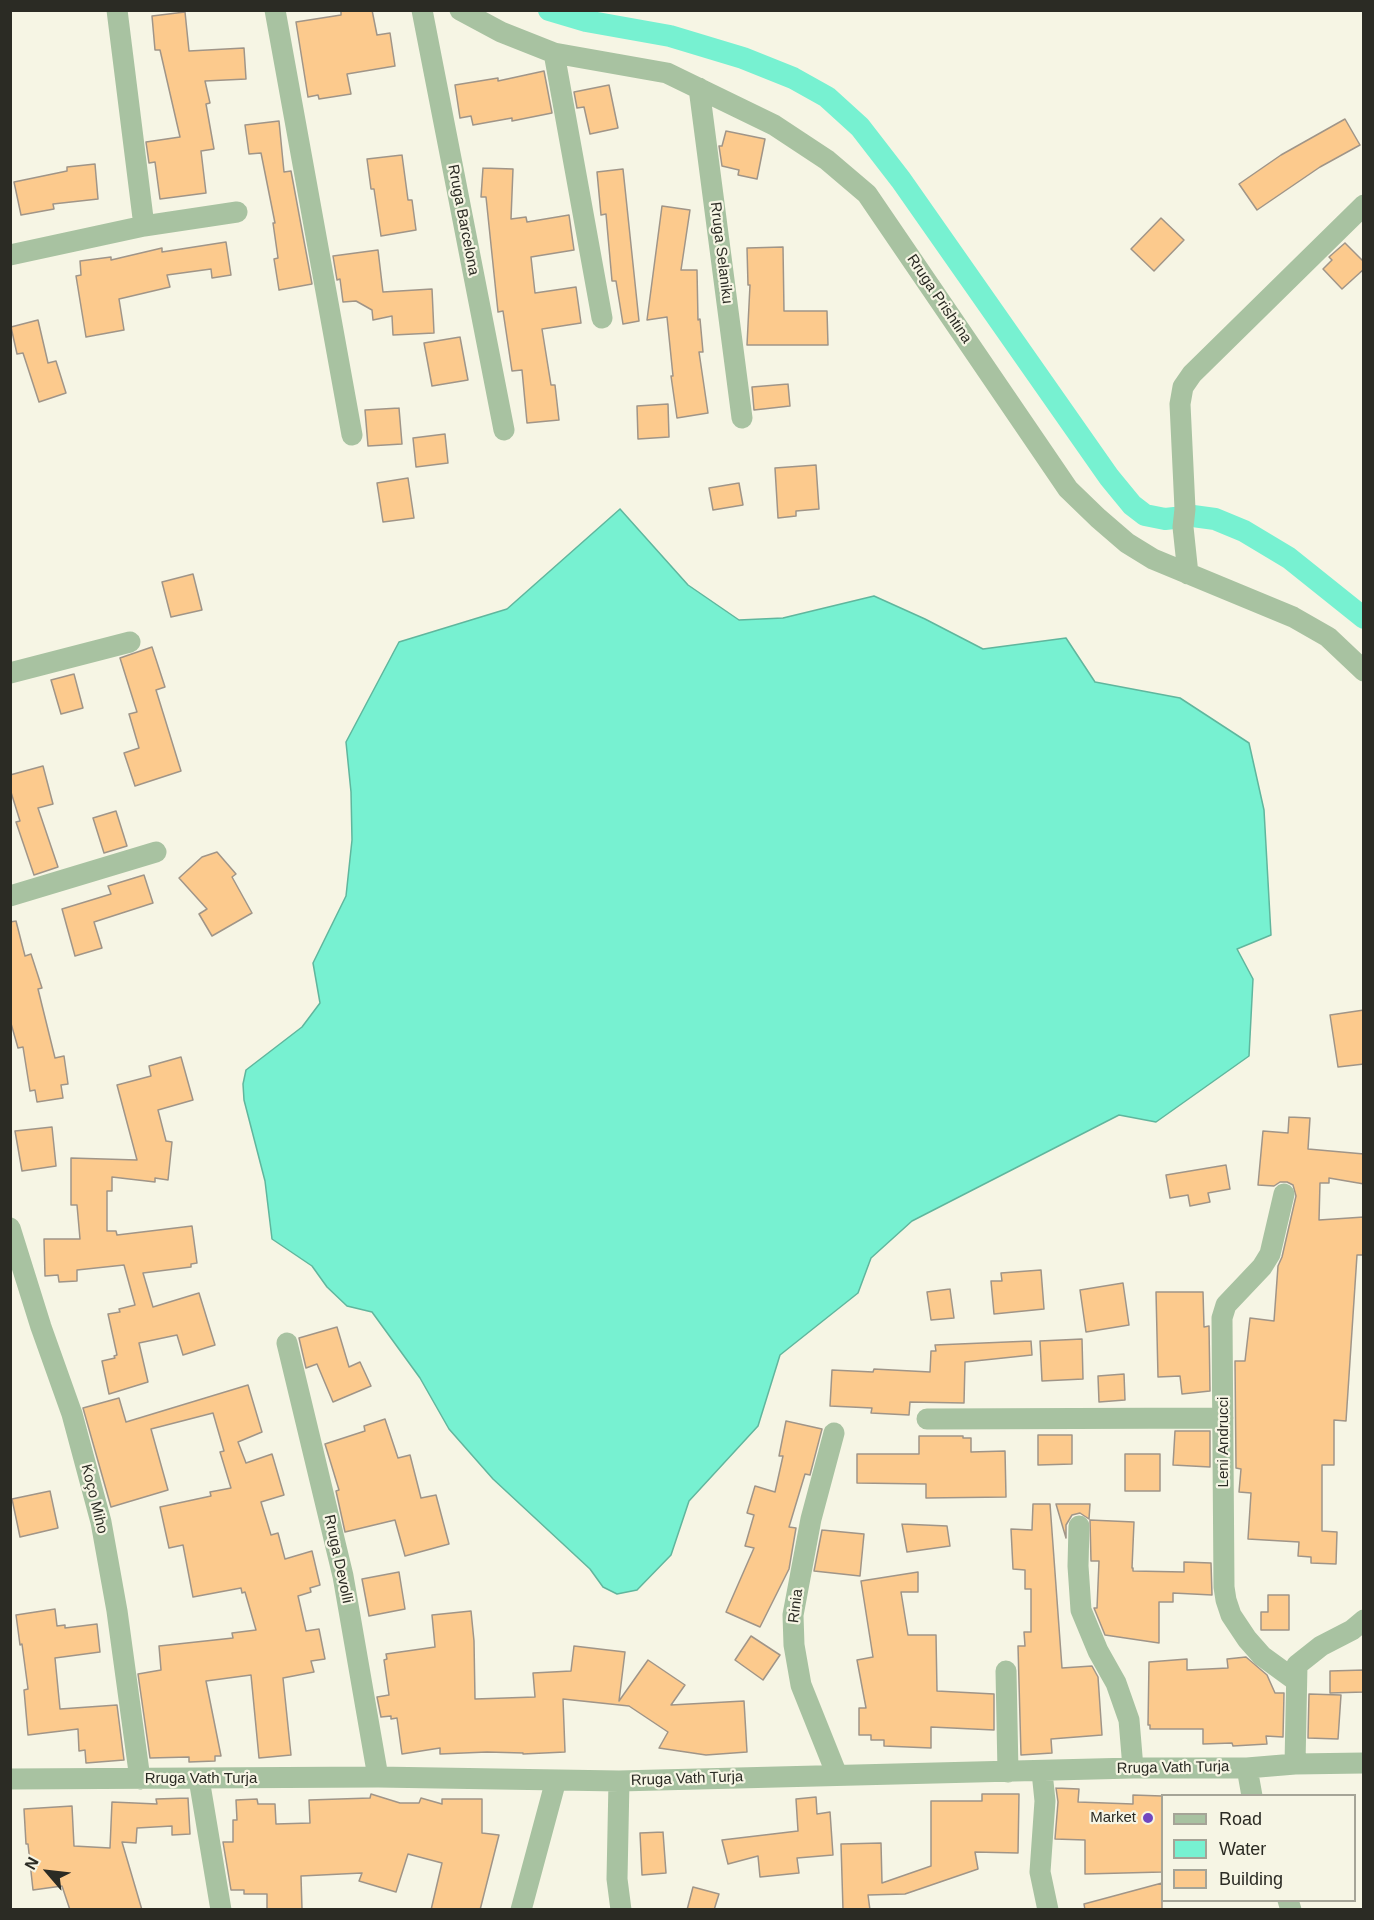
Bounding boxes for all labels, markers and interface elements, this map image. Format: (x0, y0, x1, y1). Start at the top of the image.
street label: Rruga Barcelona (443, 163, 483, 277)
street label: Rruga Selaniku (706, 201, 736, 305)
street label: Rruga Prishtina (903, 251, 975, 347)
street label: Leni Andrucci (1215, 1397, 1233, 1487)
street label: Koço Miho (77, 1462, 111, 1536)
street label: Rruga Devolli (320, 1513, 356, 1605)
street label: Rinia (785, 1588, 807, 1624)
street label: Rruga Vath Turja (1117, 1758, 1229, 1778)
street label: Rruga Vath Turja (630, 1768, 744, 1790)
street label: Rruga Vath Turja (145, 1770, 257, 1788)
legend (1161, 1794, 1356, 1902)
place label: Market (1090, 1809, 1136, 1827)
text: Road (1219, 1809, 1262, 1829)
marker: Market (1141, 1811, 1155, 1825)
text: Water (1219, 1839, 1266, 1859)
north arrow (18, 1842, 78, 1902)
text: N (21, 1854, 42, 1872)
text: Building (1219, 1869, 1283, 1889)

